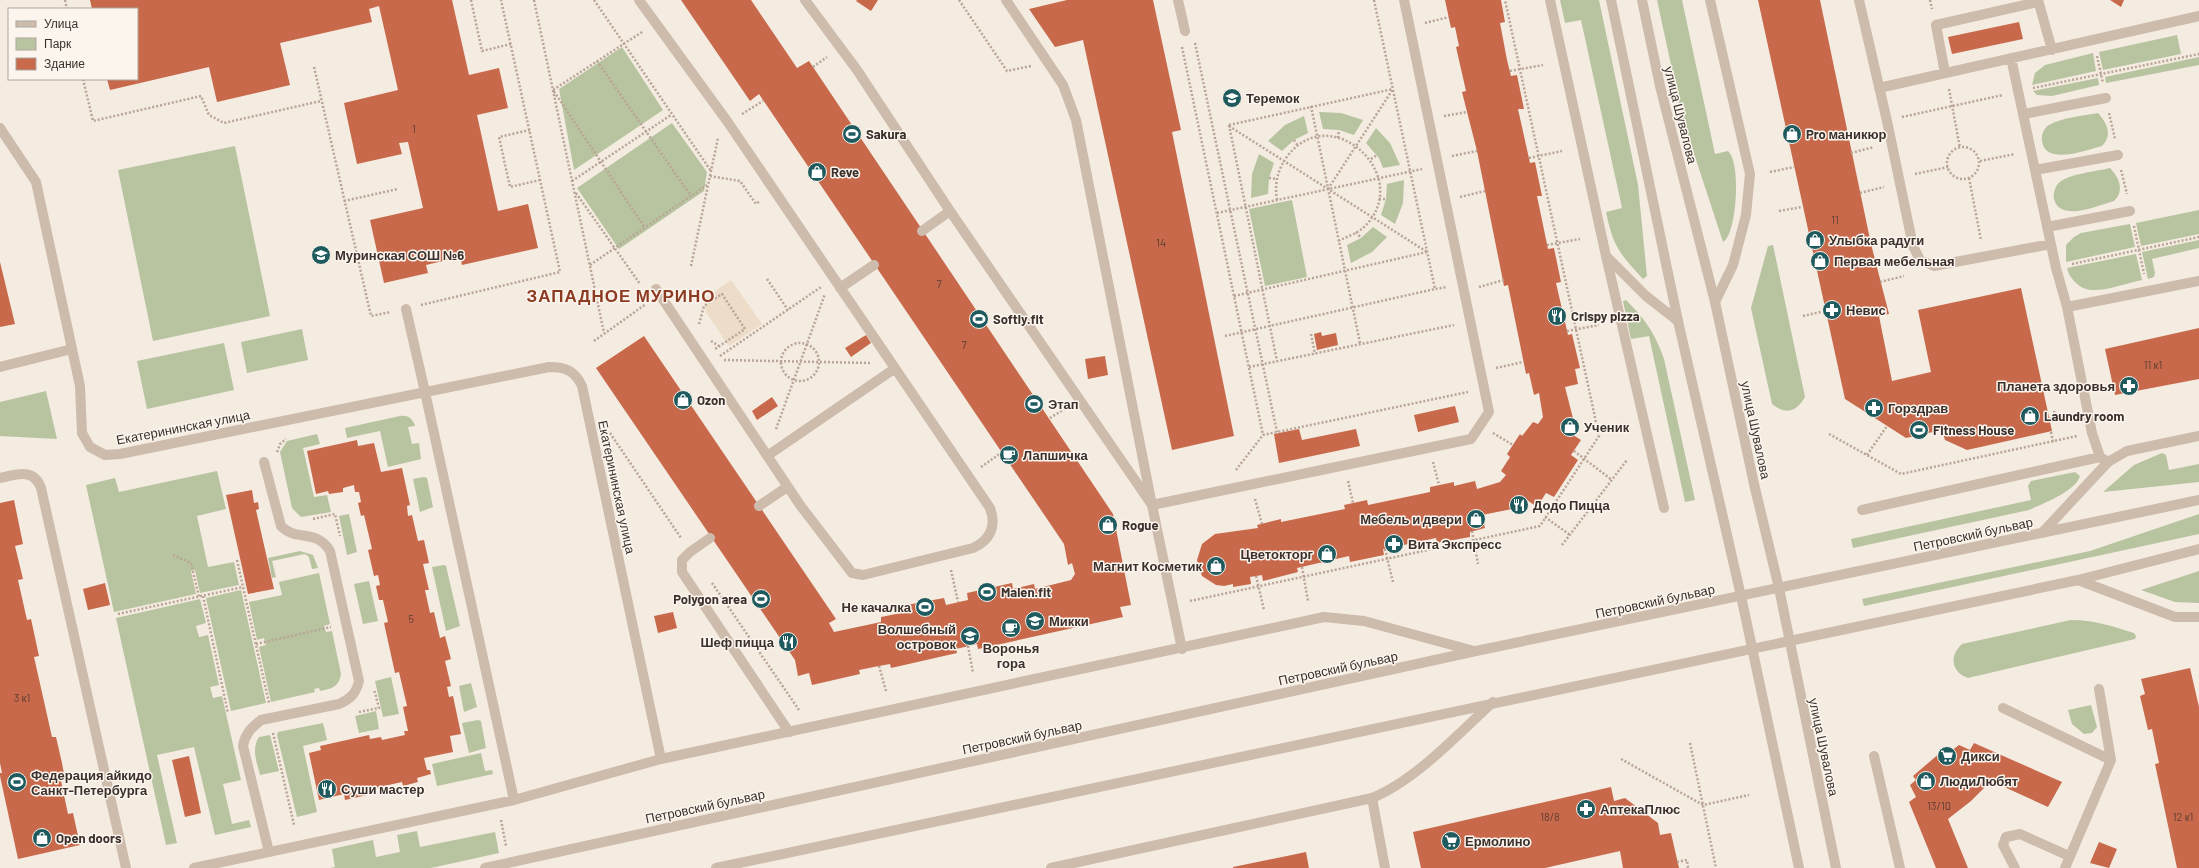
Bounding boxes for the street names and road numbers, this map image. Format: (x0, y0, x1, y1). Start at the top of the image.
street label: улица Шувалова (1661, 65, 1701, 166)
street label: улица Шувалова (1738, 380, 1774, 481)
street label: Екатерининская улица (115, 406, 252, 448)
street label: Екатерининская улица (595, 419, 639, 556)
street label: Петровский бульвар (1912, 514, 2034, 554)
street label: Петровский бульвар (1594, 581, 1716, 621)
street label: Петровский бульвар (1277, 648, 1399, 688)
street label: улица Шувалова (1806, 697, 1842, 798)
street label: Петровский бульвар (961, 717, 1083, 757)
street label: Петровский бульвар (644, 786, 766, 826)

